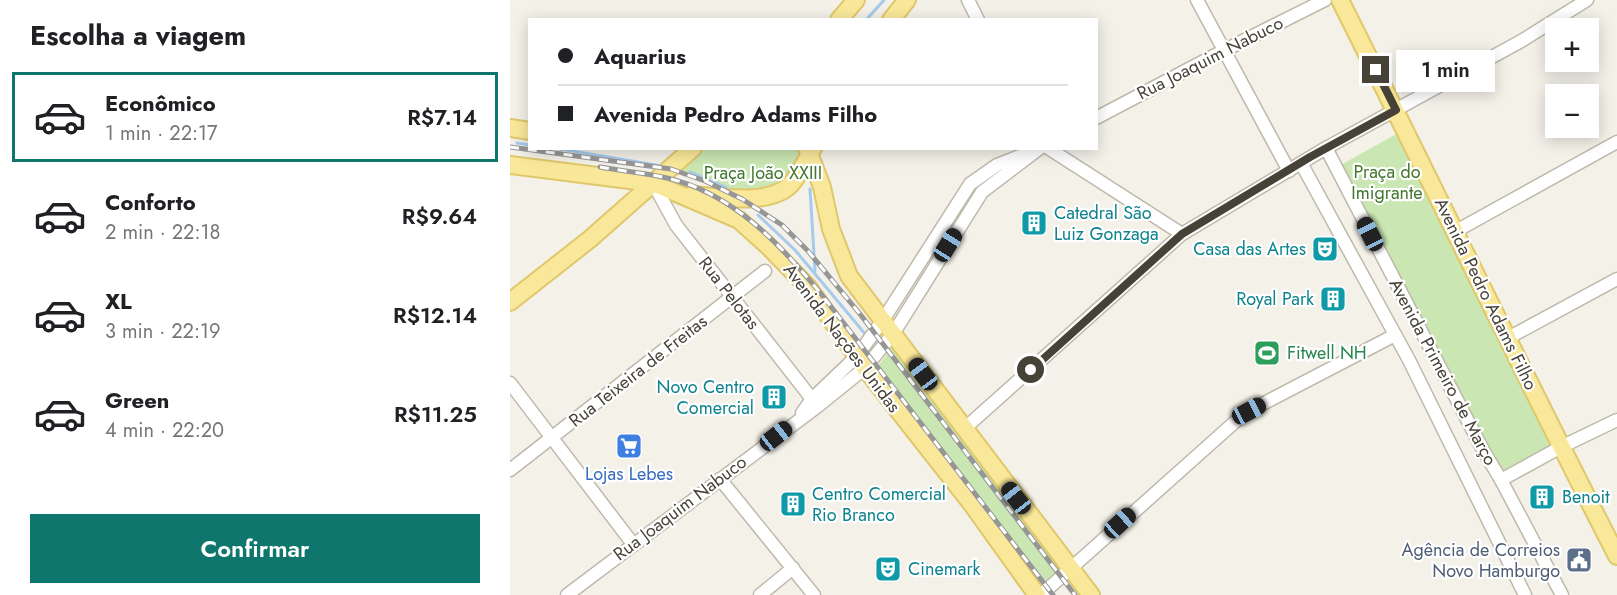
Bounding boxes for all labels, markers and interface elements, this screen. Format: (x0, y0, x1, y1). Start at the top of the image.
street label: Rua Joaquim Nabuco (1132, 10, 1288, 106)
text: Escolha a viagem (30, 16, 246, 55)
map controls (1545, 18, 1599, 138)
button: + (1545, 18, 1599, 72)
text: Aquarius (594, 40, 686, 72)
callout: 1 min (1397, 49, 1496, 91)
route end (1362, 56, 1389, 83)
text: 1 min (1421, 56, 1470, 85)
button: − (1545, 84, 1599, 138)
text: Econômico (105, 87, 216, 119)
icon: car (33, 90, 87, 144)
text: Avenida Pedro Adams Filho (594, 98, 877, 130)
text: R$7.14 (407, 101, 477, 133)
text: 1 min · 22:17 (105, 119, 218, 148)
park label: Praça do Imigrante (1351, 159, 1423, 206)
park label: Praça João XXIII (704, 160, 822, 186)
text: Conforto (105, 186, 196, 218)
icon: car (33, 189, 87, 243)
street label: Avenida Pedro Adams Filho (1428, 194, 1544, 395)
text: R$9.64 (402, 200, 477, 232)
place label: Catedral São Luiz Gonzaga (1054, 200, 1159, 247)
building icon: Catedral São Luiz Gonzaga (1019, 208, 1049, 238)
car (1354, 214, 1386, 254)
text: 2 min · 22:18 (105, 218, 220, 247)
car (931, 225, 965, 265)
theatre icon: Casa das Artes (1310, 234, 1340, 264)
place label: Casa das Artes (1193, 236, 1306, 262)
street label: Rua Pelotas (692, 251, 766, 335)
street label: Avenida Nações Unidas (777, 258, 907, 418)
street label: Avenida Primeiro de Março (1383, 274, 1503, 470)
building icon: Royal Park (1318, 284, 1348, 314)
text: XL (105, 285, 132, 317)
place label: Royal Park (1236, 286, 1314, 312)
icon: car (33, 288, 87, 342)
text: R$12.14 (393, 299, 477, 331)
street label: Rua Teixeira de Freitas (563, 309, 713, 433)
text: 3 min · 22:19 (105, 317, 221, 346)
sports icon: Fitwell NH (1252, 338, 1282, 368)
place label: Fitwell NH (1287, 340, 1367, 366)
car (905, 354, 941, 394)
route start (1017, 356, 1044, 383)
place label: Novo Centro Comercial (657, 374, 754, 421)
building icon: Novo Centro Comercial (759, 382, 789, 412)
text: Green (105, 384, 169, 416)
icon: car (33, 387, 87, 441)
car (1229, 395, 1269, 427)
text: R$11.25 (394, 398, 477, 430)
text: 4 min · 22:20 (105, 416, 224, 445)
car (756, 418, 796, 454)
supermarket icon: Lojas Lebes (614, 431, 644, 461)
street label: Rua Joaquim Nabuco (608, 449, 752, 567)
place label: Lojas Lebes (585, 461, 673, 487)
car (998, 478, 1034, 518)
place label: Centro Comercial Rio Branco (812, 481, 946, 528)
building icon: Benoit (1527, 482, 1557, 512)
place label: Benoit (1562, 484, 1610, 510)
building icon: Centro Comercial Rio Branco (778, 489, 808, 519)
car (1101, 504, 1139, 542)
button: Confirmar (30, 514, 480, 583)
place label: Agência de Correios Novo Hamburgo (1402, 537, 1560, 584)
public building icon: Agência de Correios Novo Hamburgo (1564, 545, 1594, 575)
theatre icon: Cinemark (873, 554, 903, 584)
place label: Cinemark (908, 556, 981, 582)

